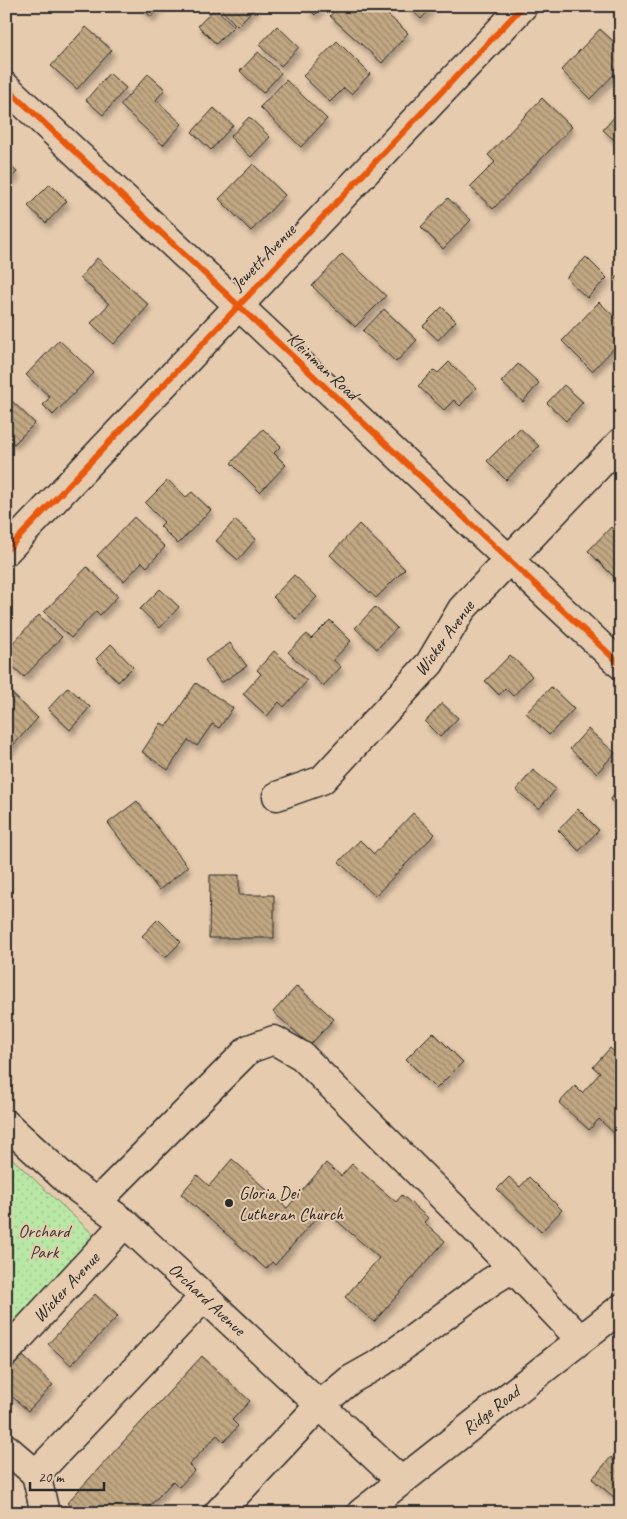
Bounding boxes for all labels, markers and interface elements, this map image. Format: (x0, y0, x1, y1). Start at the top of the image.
street label: Jewett Avenue (225, 218, 301, 296)
street label: Kleinman Road (283, 327, 365, 407)
street label: Wicker Avenue (409, 595, 479, 680)
place label: Gloria Dei Lutheran Church (239, 1182, 344, 1225)
marker: Gloria Dei Lutheran Church (223, 1197, 235, 1209)
park label: Orchard Park (18, 1220, 73, 1263)
street label: Wicker Avenue (28, 1247, 105, 1327)
street label: Orchard Avenue (164, 1258, 251, 1341)
street label: Ridge Road (458, 1379, 526, 1439)
scale bar (30, 1459, 104, 1491)
text: 20 m (38, 1468, 65, 1487)

